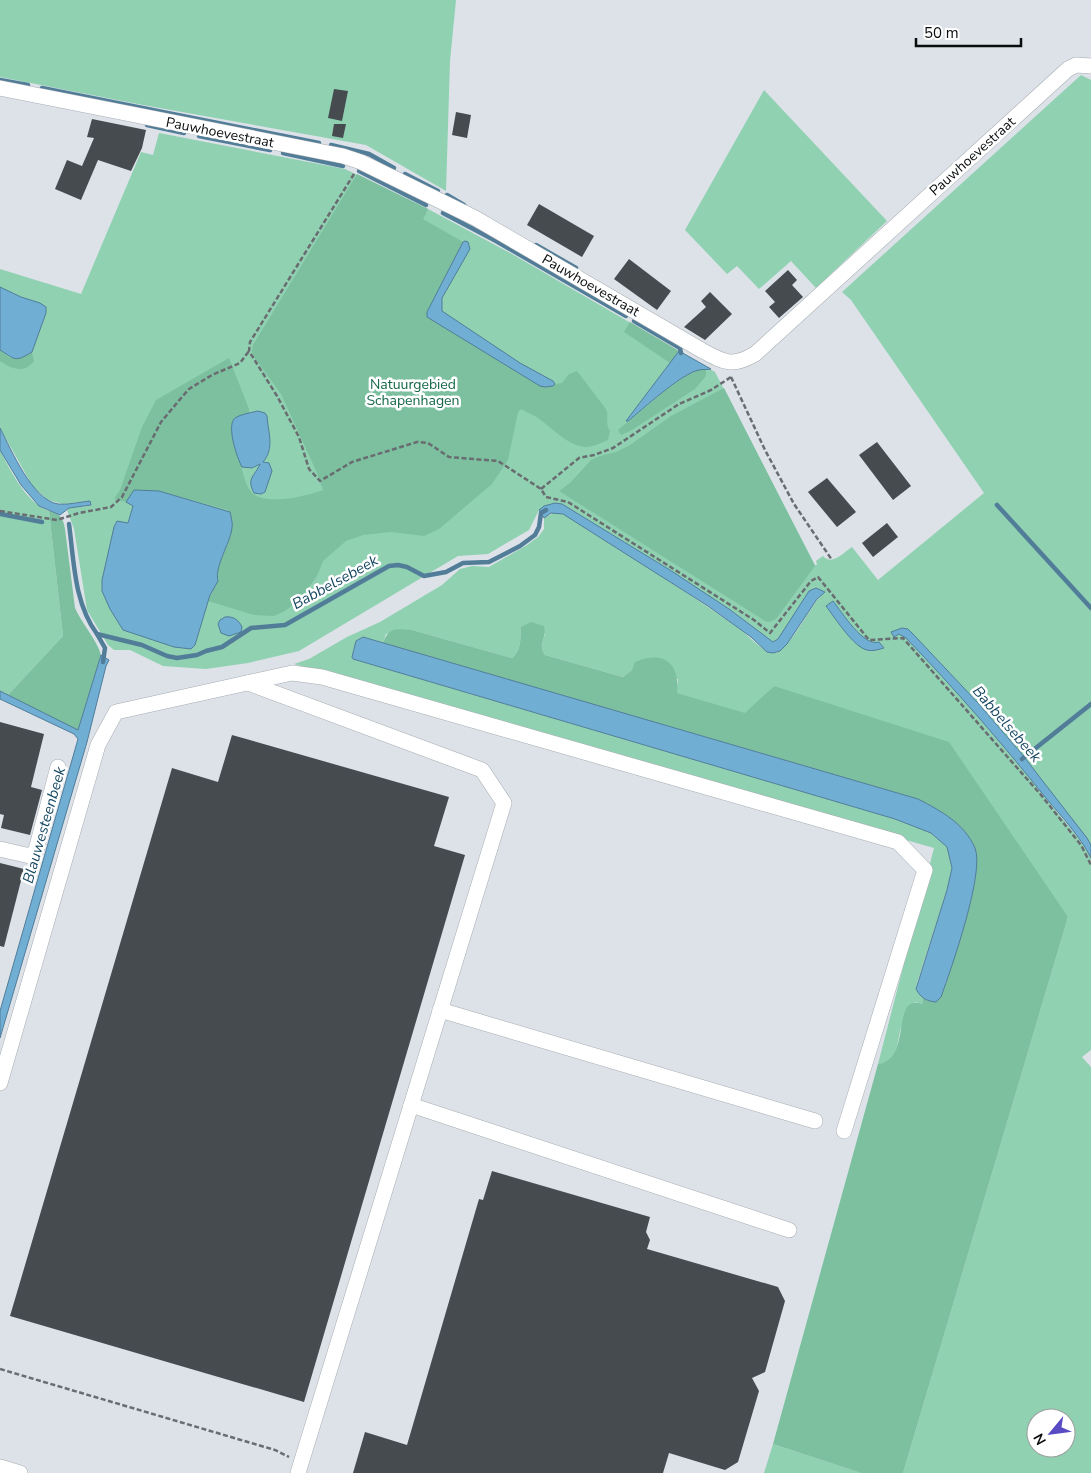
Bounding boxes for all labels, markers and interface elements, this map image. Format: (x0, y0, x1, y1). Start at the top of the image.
scale bar (916, 15, 1021, 47)
text: 50 m (924, 23, 959, 43)
street label: Pauwhoevestraat (164, 113, 276, 152)
street label: Pauwhoevestraat (925, 113, 1019, 200)
street label: Pauwhoevestraat (539, 250, 643, 321)
park label: Natuurgebied Schapenhagen (366, 375, 460, 410)
water label: Babbelsebeek (288, 550, 382, 614)
water label: Babbelsebeek (968, 681, 1046, 767)
water label: Blauwesteenbeek (18, 764, 70, 886)
north arrow (1026, 1408, 1076, 1458)
text: N (1029, 1430, 1051, 1448)

